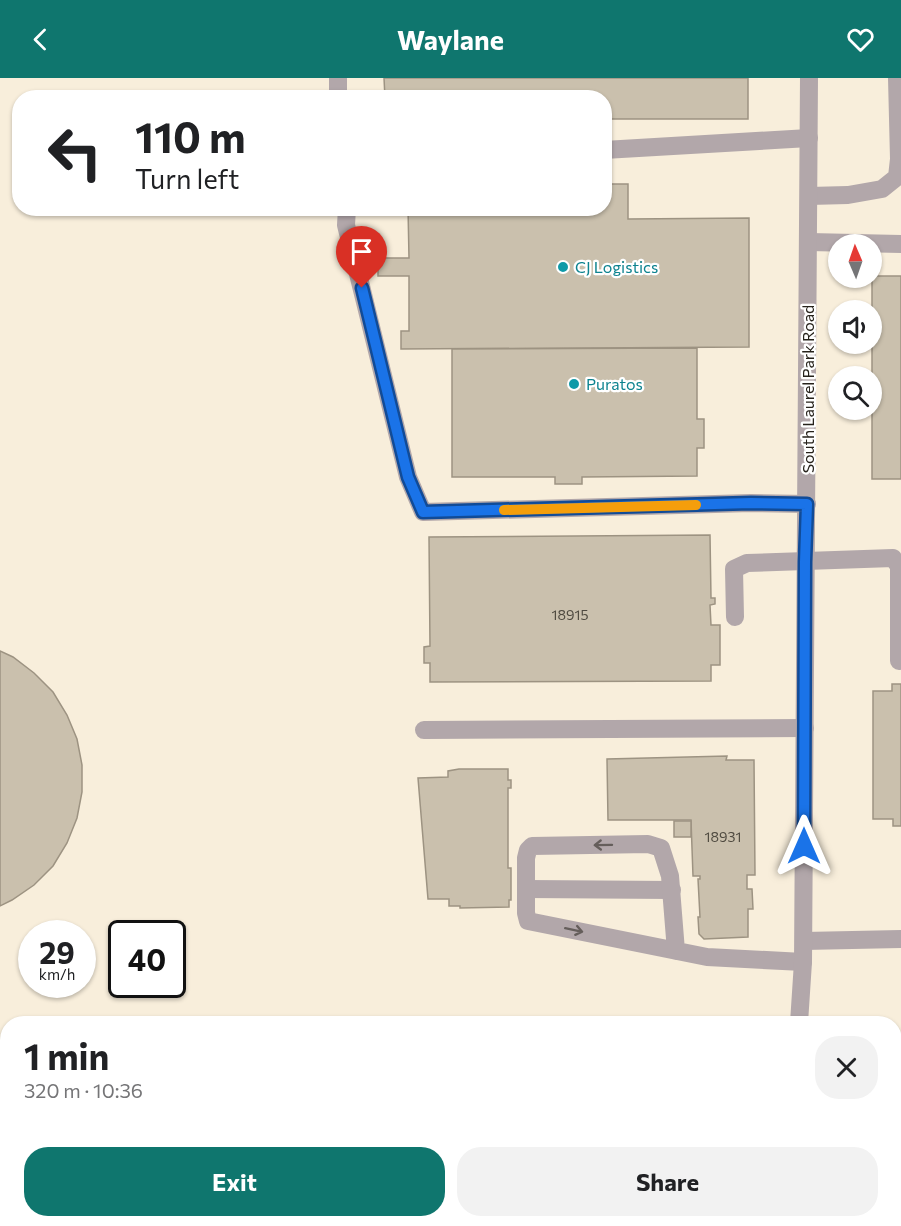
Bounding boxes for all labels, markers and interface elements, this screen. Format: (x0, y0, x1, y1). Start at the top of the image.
icon: back (24, 23, 57, 56)
text: Waylane (397, 23, 504, 56)
icon: heart (844, 23, 877, 56)
text: 110 m (135, 110, 246, 162)
icon: left (36, 114, 114, 192)
text: Turn left (135, 162, 239, 195)
pin (336, 226, 387, 288)
north arrow (828, 234, 882, 288)
map controls (828, 234, 882, 420)
icon: arrive (345, 235, 378, 268)
place label: CJ Logistics (575, 257, 658, 276)
marker: CJ Logistics (556, 260, 570, 274)
button: sound (828, 300, 882, 354)
street label: South Laurel Park Road (798, 305, 817, 473)
button: search (828, 366, 882, 420)
place label: Puratos (586, 374, 643, 393)
marker: Puratos (567, 377, 581, 391)
house number: 18915 (551, 606, 589, 623)
position arrow (772, 814, 836, 878)
house number: 18931 (705, 828, 741, 845)
one-way arrow (593, 839, 613, 850)
speed limit sign: 40 (108, 920, 186, 998)
one-way arrow (564, 925, 583, 937)
text: 29 (39, 933, 75, 970)
text: km/h (39, 965, 75, 983)
text: 1 min (24, 1033, 109, 1077)
button: close (815, 1036, 878, 1099)
text: 320 m · 10:36 (24, 1078, 143, 1102)
button: Exit (24, 1147, 445, 1216)
button: Share (457, 1147, 878, 1216)

